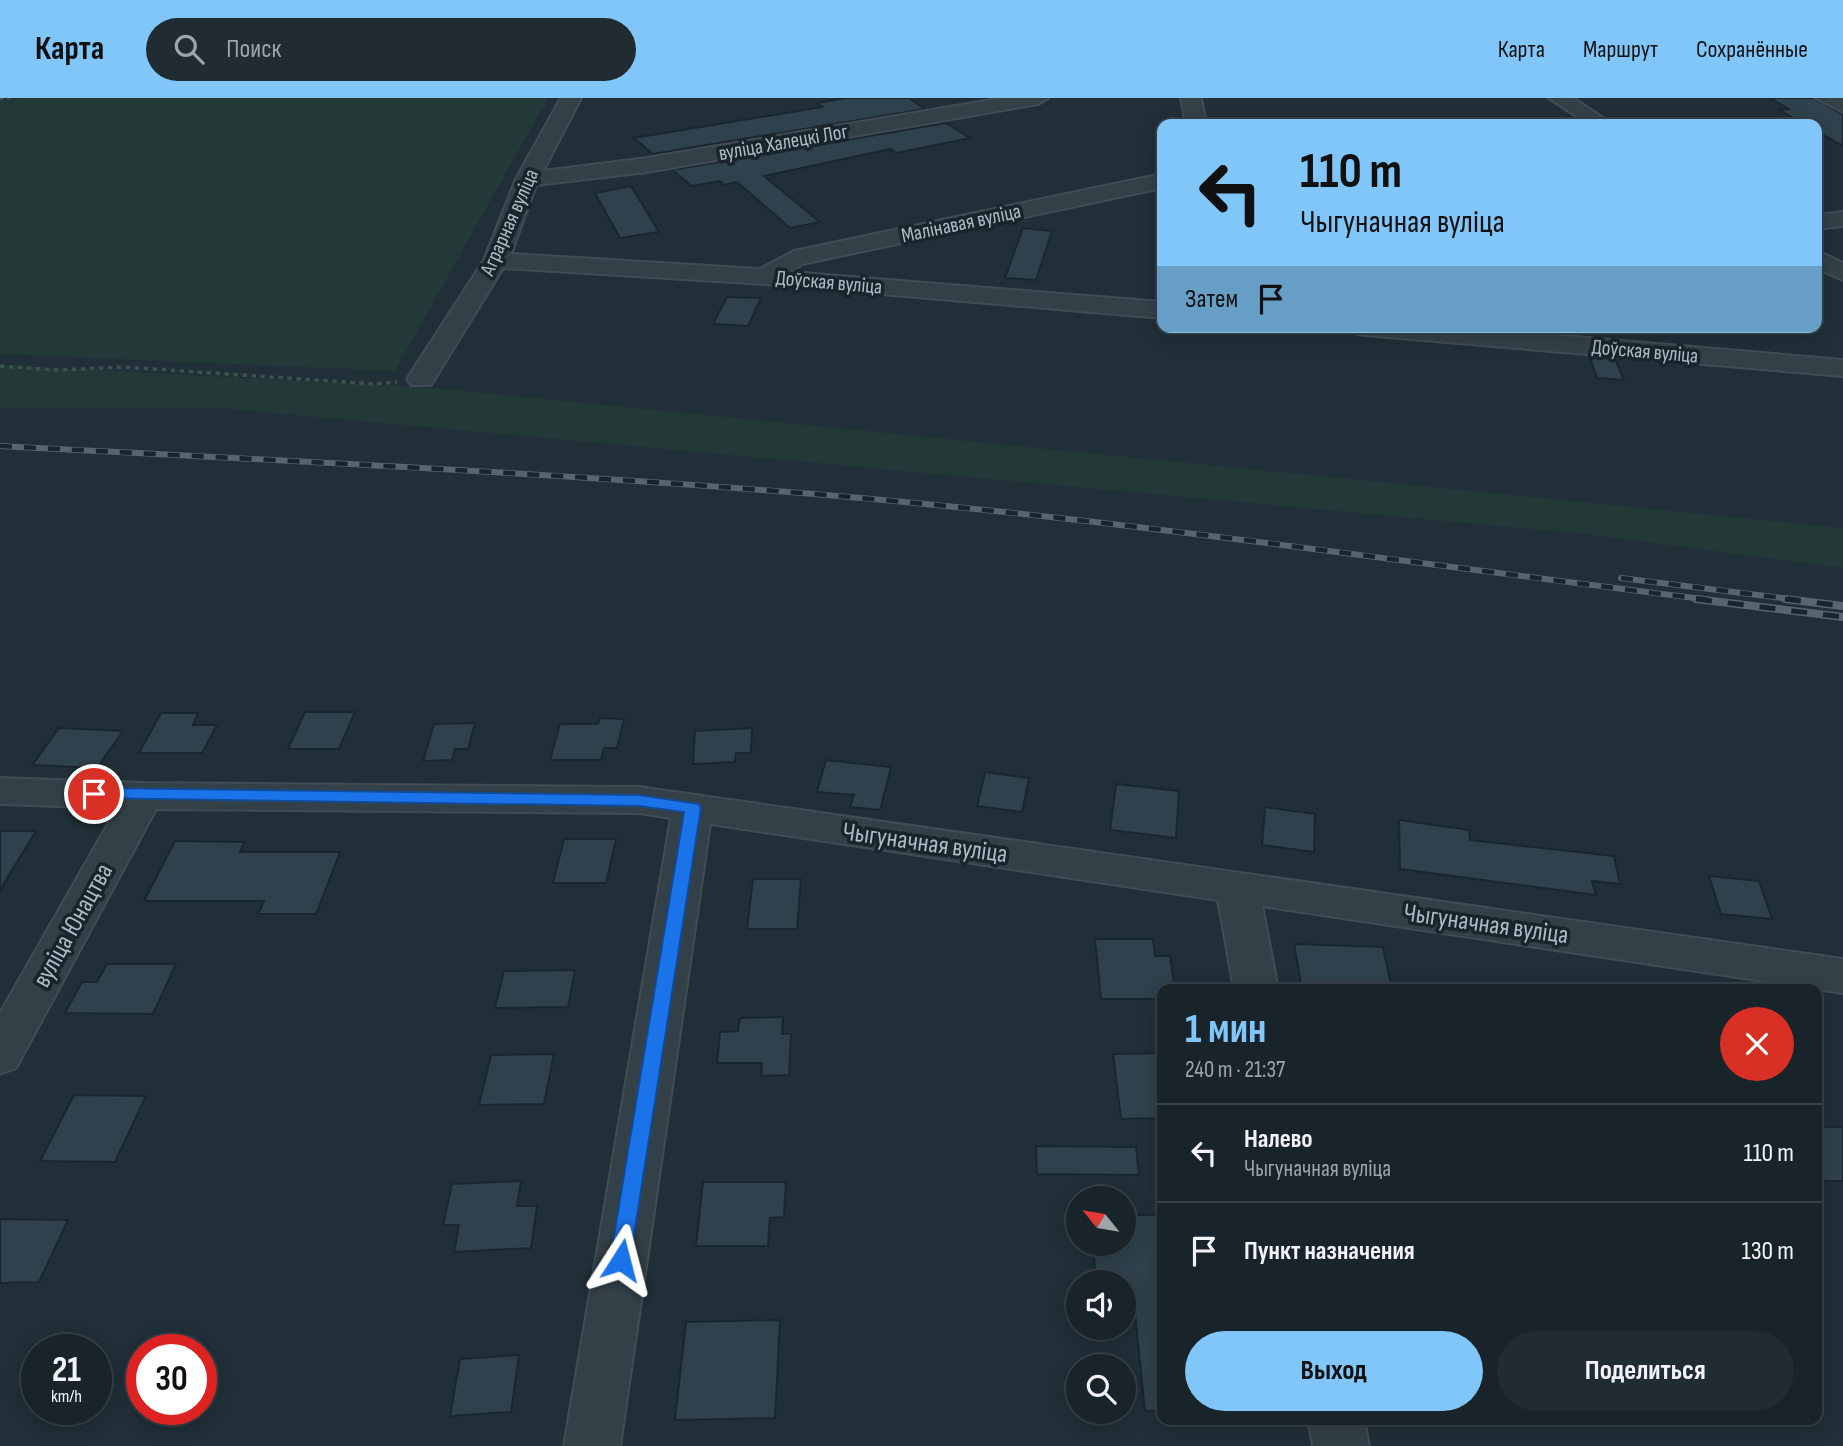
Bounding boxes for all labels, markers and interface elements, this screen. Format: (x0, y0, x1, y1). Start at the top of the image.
search box (146, 18, 636, 81)
text: Карта (35, 29, 104, 69)
icon: search (170, 30, 208, 68)
text: Поиск (226, 34, 281, 65)
text: Карта (1498, 35, 1545, 64)
text: Маршрут (1583, 35, 1658, 64)
text: Сохранённые (1696, 35, 1808, 64)
street label: вуліца Халецкі Лог (717, 119, 850, 166)
text: 110 m (1300, 143, 1402, 202)
icon: left (1185, 147, 1276, 238)
street label: Аграрная вуліца (474, 165, 544, 280)
street label: Малінавая вуліца (899, 199, 1023, 248)
text: Чыгуначная вуліца (1300, 203, 1505, 242)
street label: Доўская вуліца (775, 265, 883, 300)
icon: arrive (1252, 280, 1290, 318)
text: Затем (1185, 284, 1238, 315)
street label: Доўская вуліца (1591, 334, 1699, 369)
pin (64, 764, 124, 824)
icon: arrive (75, 775, 113, 813)
street label: Чыгуначная вуліца (840, 817, 1009, 870)
street label: вуліца Юнацтва (27, 858, 120, 993)
street label: Чыгуначная вуліца (1401, 898, 1570, 951)
text: 1 мин (1185, 1004, 1266, 1055)
button: close (1720, 1007, 1794, 1081)
text: 240 m · 21:37 (1185, 1056, 1285, 1084)
text: Налево (1244, 1124, 1313, 1155)
icon: left (1185, 1134, 1223, 1172)
text: 110 m (1743, 1138, 1794, 1169)
text: Чыгуначная вуліца (1244, 1155, 1391, 1183)
north arrow (1066, 1186, 1136, 1256)
map controls (1066, 1186, 1136, 1424)
position arrow (584, 1223, 658, 1297)
icon: arrive (1185, 1232, 1223, 1270)
text: Пункт назначения (1244, 1236, 1415, 1267)
text: 130 m (1742, 1236, 1794, 1267)
button: sound (1066, 1270, 1136, 1340)
button: Выход (1185, 1331, 1483, 1411)
button: Поделиться (1497, 1331, 1794, 1411)
speed limit sign: 30 (126, 1334, 217, 1425)
text: 21 (52, 1349, 81, 1392)
button: search (1066, 1354, 1136, 1424)
text: km/h (51, 1386, 82, 1407)

